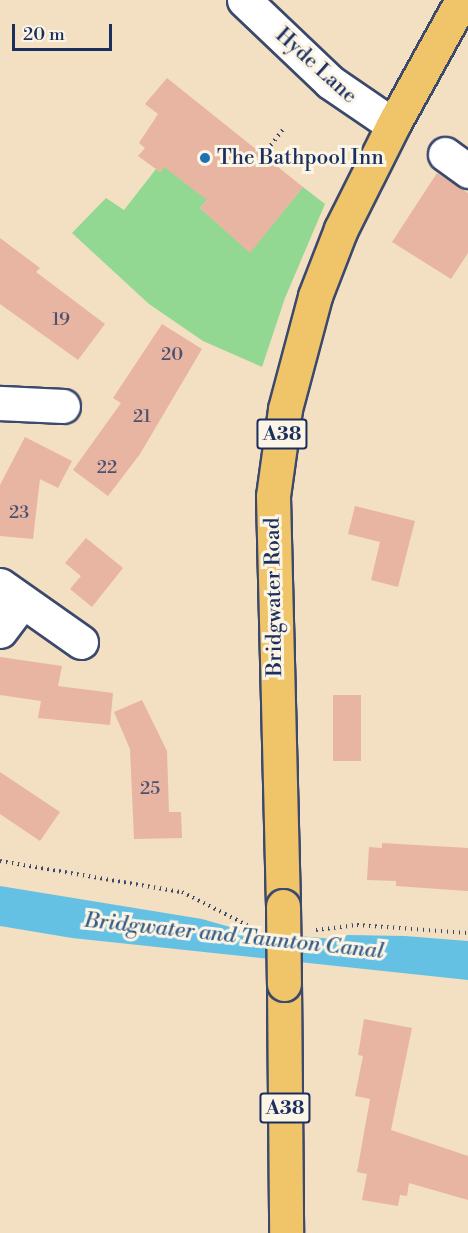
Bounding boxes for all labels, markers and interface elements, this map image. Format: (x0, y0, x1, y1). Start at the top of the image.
scale bar (15, 12, 116, 50)
text: 20 m (23, 23, 65, 46)
street label: Hyde Lane (270, 23, 362, 109)
place label: The Bathpool Inn (217, 145, 384, 171)
marker: The Bathpool Inn (198, 151, 212, 165)
house number: 19 (52, 309, 70, 331)
house number: 20 (161, 344, 183, 366)
house number: 21 (133, 406, 151, 428)
road number: A38 (255, 417, 309, 451)
house number: 22 (97, 457, 117, 479)
house number: 23 (9, 502, 29, 524)
street label: Bridgwater Road (260, 517, 288, 677)
house number: 25 (140, 778, 160, 800)
water label: Bridgwater and Taunton Canal (83, 907, 385, 965)
road number: A38 (258, 1091, 312, 1125)

